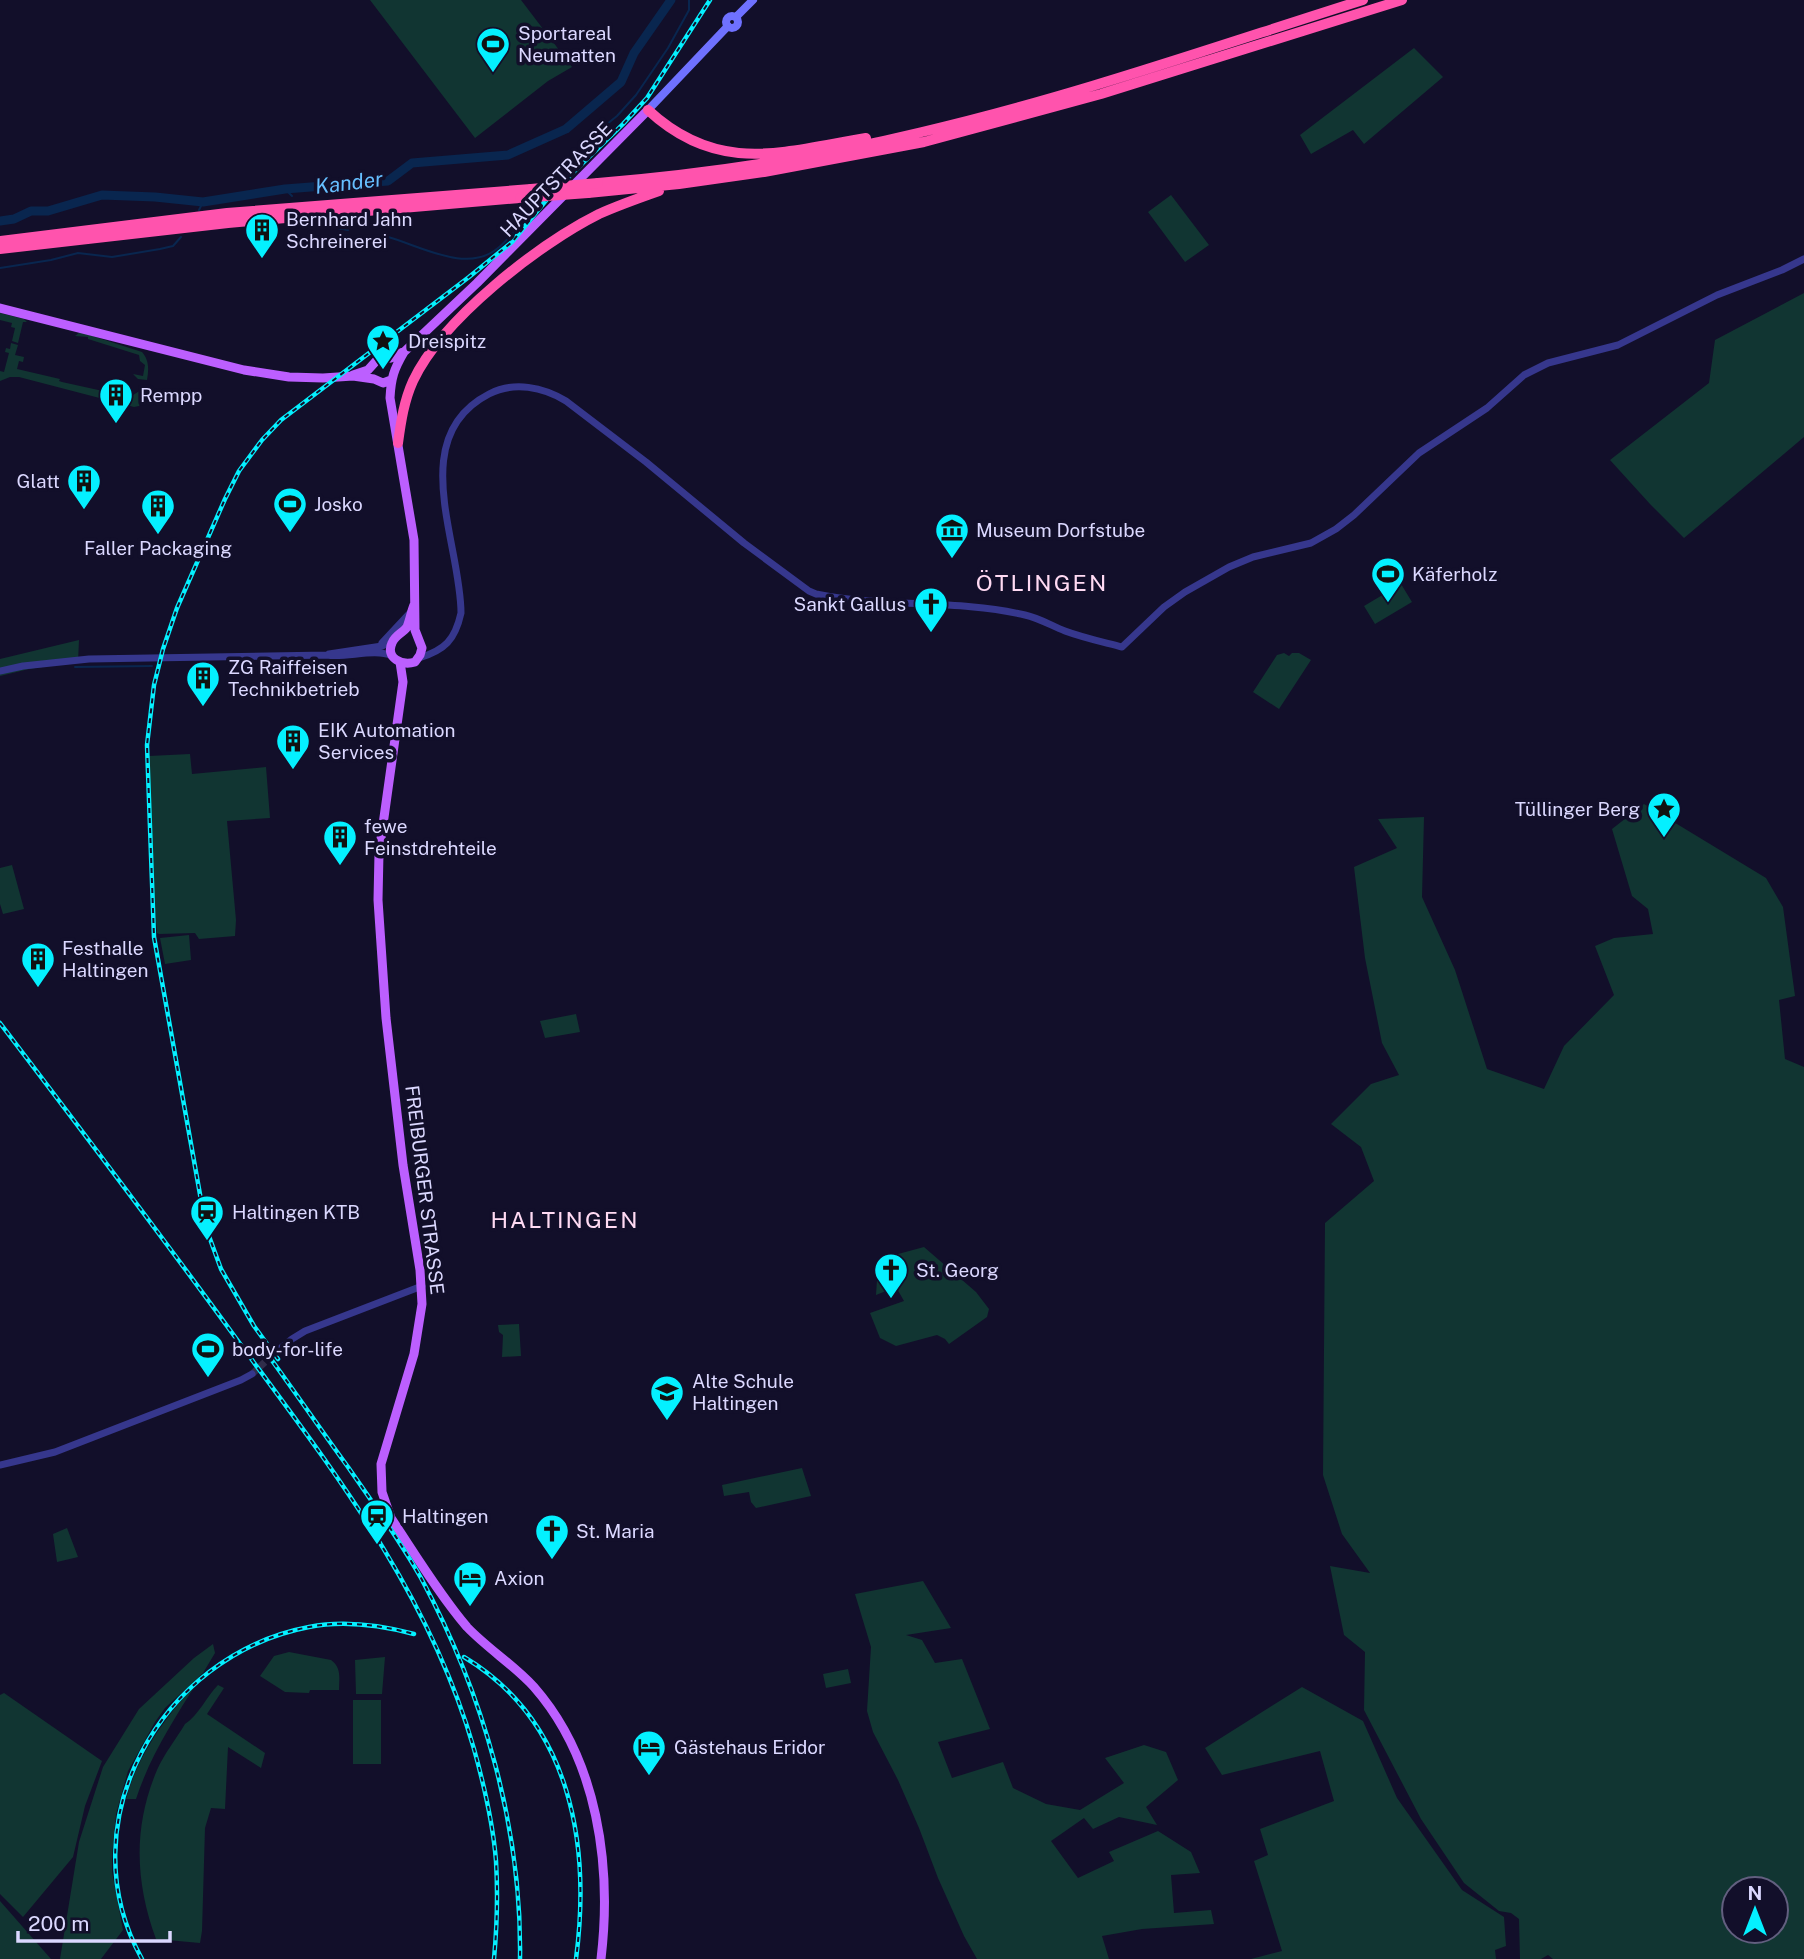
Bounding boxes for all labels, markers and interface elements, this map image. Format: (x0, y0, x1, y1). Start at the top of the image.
place label: Sportareal Neumatten (518, 22, 616, 66)
sports icon: Sportareal Neumatten (474, 25, 512, 74)
street label: HAUPTSTRASSE (496, 117, 616, 241)
water label: Kander (314, 166, 385, 199)
place label: Bernhard Jahn Schreinerei (286, 208, 412, 252)
building icon: Bernhard Jahn Schreinerei (243, 211, 281, 260)
place icon: Dreispitz (364, 322, 402, 371)
place label: Dreispitz (408, 330, 486, 352)
building icon: Rempp (97, 376, 135, 425)
place label: Rempp (140, 384, 202, 406)
building icon: Glatt (65, 462, 103, 511)
place label: Glatt (16, 470, 60, 492)
sports icon: Josko (271, 485, 309, 534)
building icon: Faller Packaging (139, 487, 177, 536)
place label: Josko (314, 493, 363, 515)
museum icon: Museum Dorfstube (933, 511, 971, 560)
place label: Museum Dorfstube (976, 519, 1145, 541)
place label: Faller Packaging (84, 537, 232, 559)
sports icon: Käferholz (1369, 555, 1407, 604)
place label: Käferholz (1412, 563, 1497, 585)
district label: ÖTLINGEN (976, 569, 1108, 596)
church icon: Sankt Gallus (912, 585, 950, 634)
place label: Sankt Gallus (793, 593, 906, 615)
place label: ZG Raiffeisen Technikbetrieb (228, 656, 360, 700)
building icon: ZG Raiffeisen Technikbetrieb (184, 659, 222, 708)
place label: EIK Automation Services (318, 719, 455, 763)
building icon: EIK Automation Services (274, 722, 312, 771)
place icon: Tüllinger Berg (1645, 790, 1683, 839)
place label: Tüllinger Berg (1515, 798, 1640, 820)
place label: fewe Feinstdrehteile (364, 815, 497, 859)
building icon: fewe Feinstdrehteile (321, 818, 359, 867)
place label: Festhalle Haltingen (62, 937, 148, 981)
building icon: Festhalle Haltingen (19, 940, 57, 989)
street label: FREIBURGER STRASSE (401, 1084, 449, 1296)
station icon: Haltingen KTB (188, 1193, 226, 1242)
place label: Haltingen KTB (232, 1201, 360, 1223)
district label: HALTINGEN (490, 1206, 640, 1233)
church icon: St. Georg (872, 1251, 910, 1300)
place label: St. Georg (916, 1259, 999, 1281)
sports icon: body-for-life (189, 1330, 227, 1379)
place label: body-for-life (232, 1338, 343, 1360)
place label: Alte Schule Haltingen (692, 1370, 794, 1414)
school or university icon: Alte Schule Haltingen (648, 1373, 686, 1422)
station icon: Haltingen (358, 1497, 396, 1546)
place label: Haltingen (402, 1505, 488, 1527)
church icon: St. Maria (533, 1512, 571, 1561)
place label: St. Maria (576, 1520, 654, 1542)
hotel icon: Axion (451, 1559, 489, 1608)
place label: Axion (494, 1567, 544, 1589)
hotel icon: Gästehaus Eridor (630, 1728, 668, 1777)
place label: Gästehaus Eridor (674, 1736, 825, 1758)
north arrow (1720, 1875, 1790, 1945)
text: N (1748, 1882, 1762, 1904)
scale bar (18, 1899, 170, 1943)
text: 200 m (28, 1911, 89, 1936)

